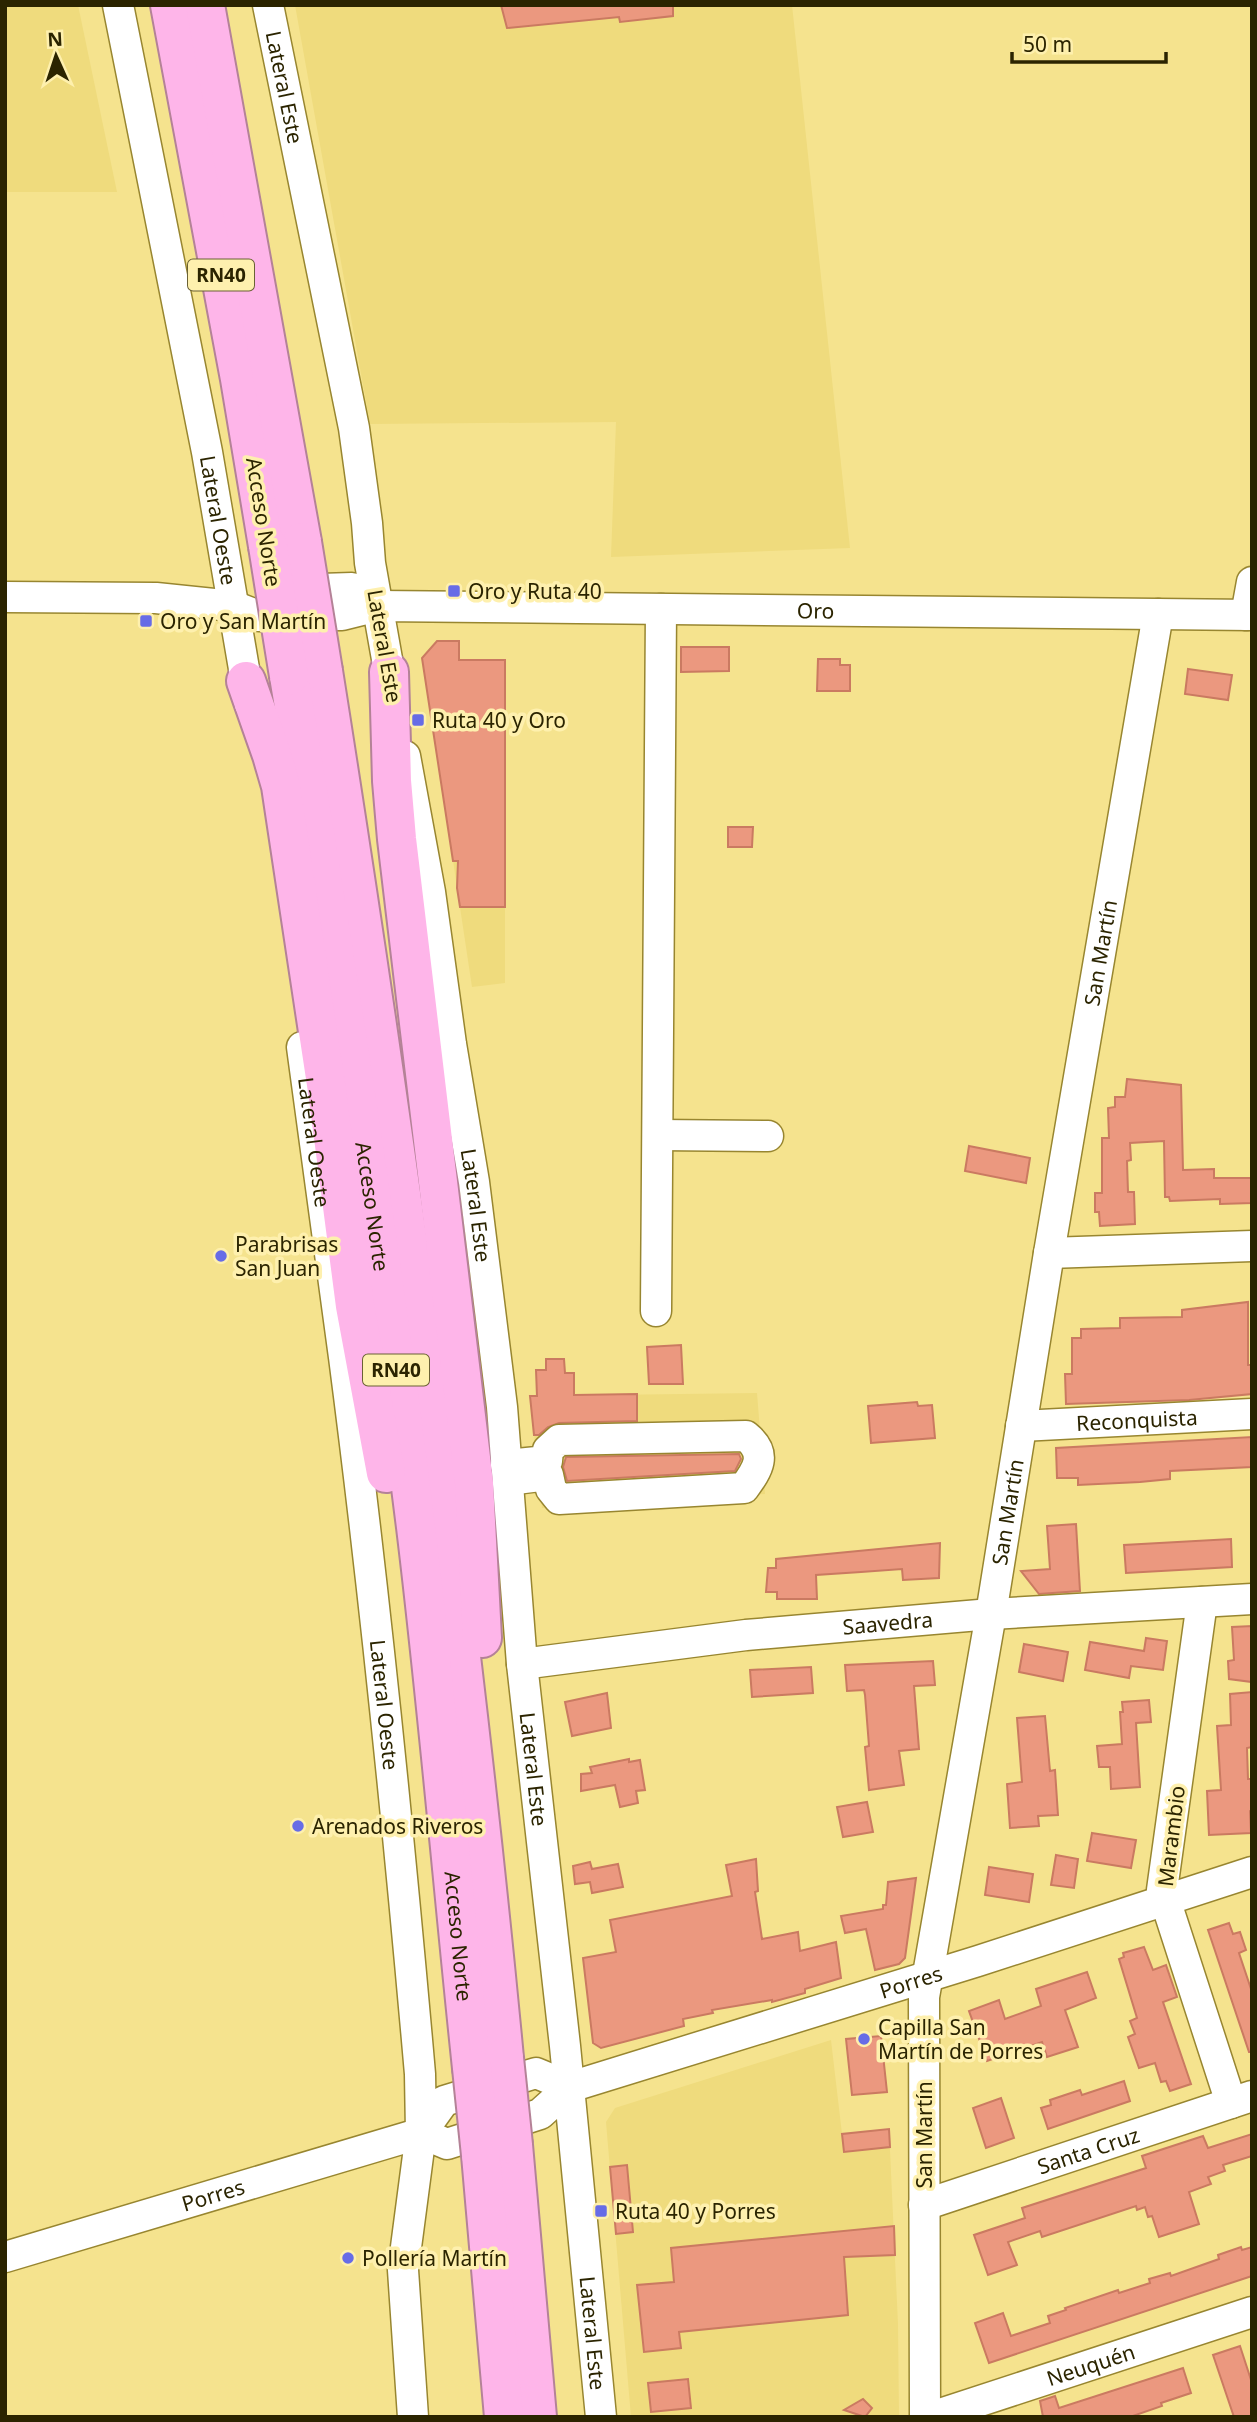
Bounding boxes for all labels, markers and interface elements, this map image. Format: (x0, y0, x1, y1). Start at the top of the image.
north arrow (21, 21, 91, 91)
scale bar (1012, 21, 1166, 65)
text: N (47, 26, 64, 52)
street label: Lateral Este (260, 28, 310, 146)
text: 50 m (1023, 30, 1072, 58)
road number: RN40 (188, 260, 254, 290)
street label: Lateral Oeste (194, 453, 243, 587)
street label: Acceso Norte (240, 455, 288, 589)
place label: Oro y Ruta 40 (468, 577, 602, 605)
marker: Oro y Ruta 40 (446, 583, 462, 599)
street label: Lateral Este (361, 587, 409, 705)
street label: Oro (797, 596, 834, 625)
place label: Oro y San Martín (160, 607, 326, 635)
marker: Oro y San Martín (138, 613, 154, 629)
place label: Ruta 40 y Oro (432, 706, 566, 734)
marker: Ruta 40 y Oro (410, 712, 426, 728)
street label: San Martín (1077, 898, 1123, 1008)
street label: Lateral Oeste (292, 1075, 337, 1209)
street label: Acceso Norte (349, 1140, 396, 1273)
street label: Lateral Este (455, 1146, 498, 1264)
place label: Parabrisas San Juan (235, 1230, 338, 1282)
marker: Parabrisas San Juan (213, 1248, 229, 1264)
road number: RN40 (363, 1354, 429, 1386)
street label: Reconquista (1075, 1403, 1198, 1437)
street label: San Martín (985, 1457, 1030, 1567)
street label: Saavedra (841, 1605, 934, 1641)
street label: Lateral Oeste (364, 1638, 405, 1771)
street label: Lateral Este (514, 1711, 554, 1828)
street label: Marambio (1151, 1784, 1191, 1888)
place label: Arenados Riveros (312, 1812, 483, 1840)
marker: Arenados Riveros (290, 1818, 306, 1834)
street label: Acceso Norte (438, 1870, 479, 2003)
street label: Porres (876, 1959, 946, 2005)
place label: Capilla San Martín de Porres (878, 2013, 1043, 2065)
marker: Capilla San Martín de Porres (856, 2031, 872, 2047)
street label: San Martín (910, 2081, 938, 2189)
street label: Santa Cruz (1033, 2120, 1143, 2180)
street label: Porres (178, 2172, 248, 2218)
place label: Ruta 40 y Porres (615, 2197, 776, 2225)
marker: Ruta 40 y Porres (593, 2203, 609, 2219)
place label: Pollería Martín (362, 2244, 507, 2272)
marker: Pollería Martín (340, 2250, 356, 2266)
street label: Lateral Este (573, 2275, 612, 2391)
street label: Neuquén (1043, 2337, 1139, 2392)

